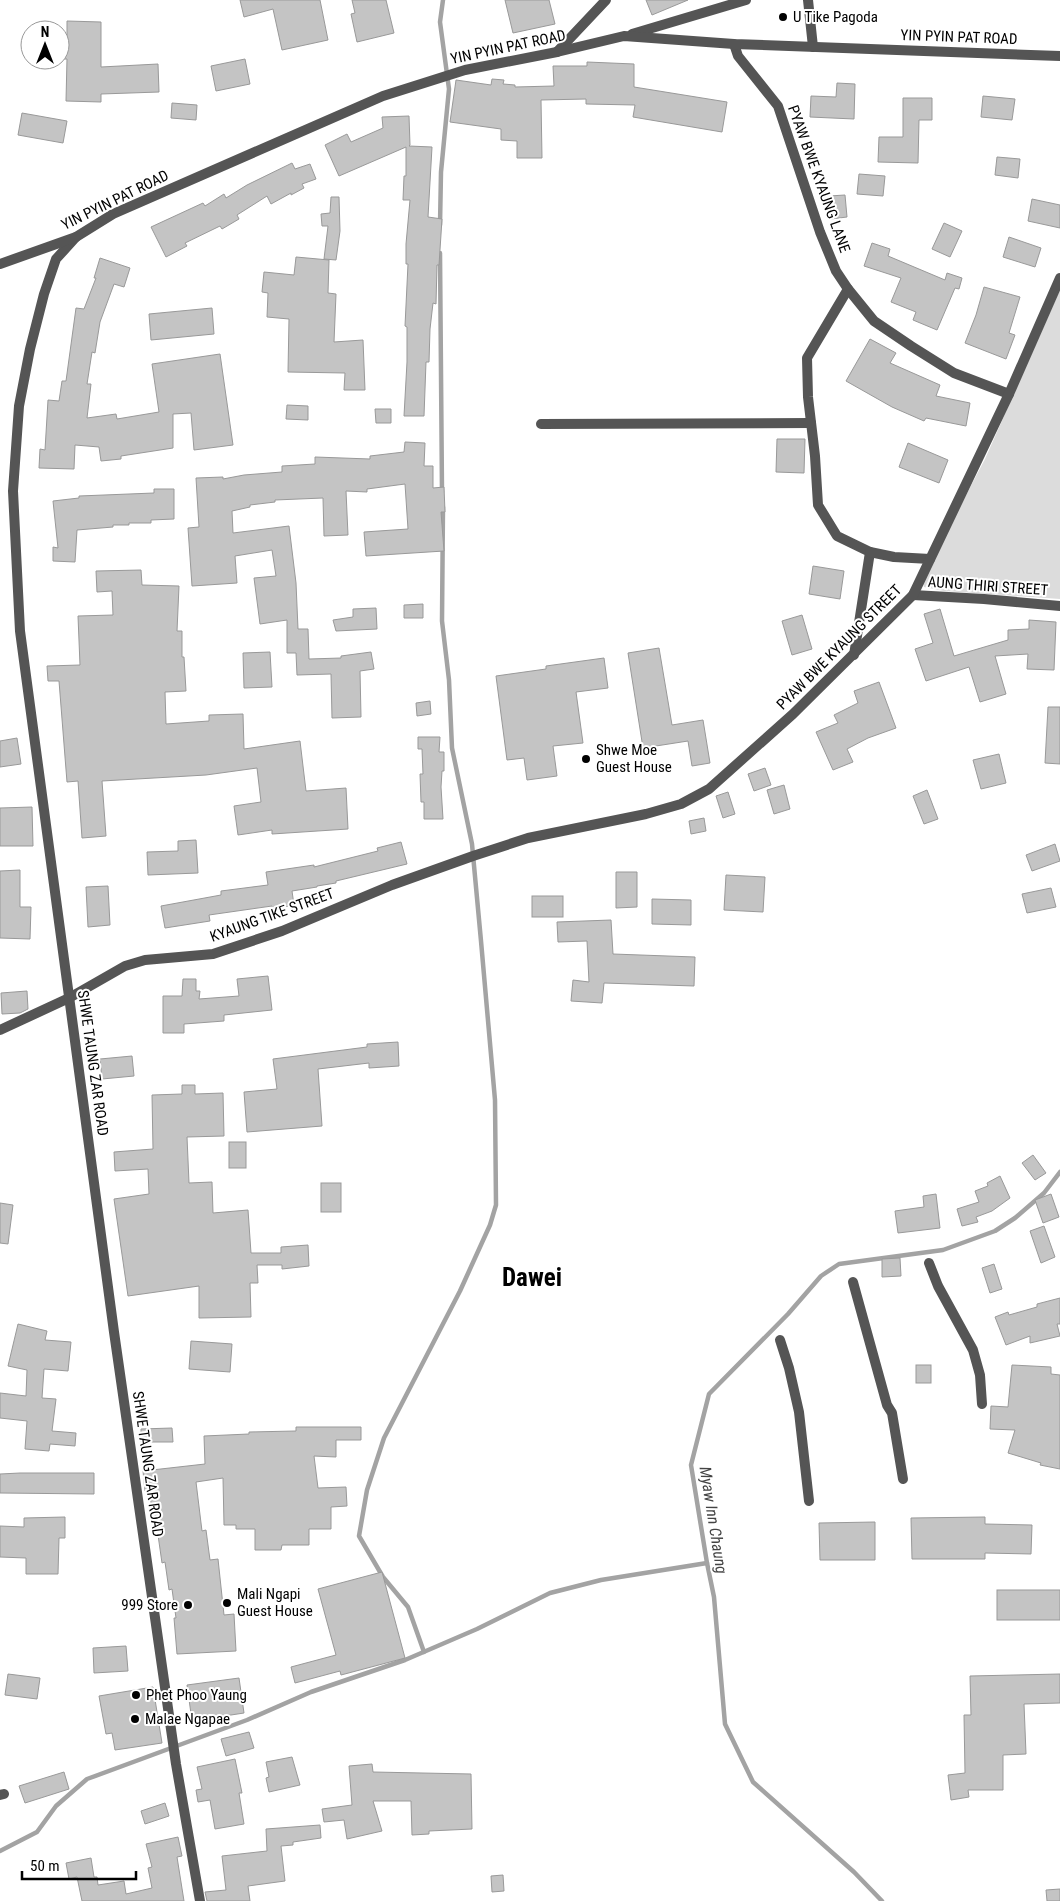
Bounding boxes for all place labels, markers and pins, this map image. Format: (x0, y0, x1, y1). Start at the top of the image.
place label: U Tike Pagoda (793, 8, 878, 26)
marker: U Tike Pagoda (777, 11, 789, 23)
place label: Shwe Moe Guest House (596, 741, 672, 776)
marker: Shwe Moe Guest House (580, 753, 592, 765)
place label: Mali Ngapi Guest House (237, 1585, 313, 1620)
place label: 999 Store (121, 1596, 178, 1614)
marker: Mali Ngapi Guest House (221, 1597, 233, 1609)
marker: 999 Store (182, 1599, 194, 1611)
place label: Phet Phoo Yaung (146, 1686, 247, 1704)
marker: Phet Phoo Yaung (130, 1689, 142, 1701)
place label: Malae Ngapae (145, 1710, 230, 1728)
marker: Malae Ngapae (129, 1713, 141, 1725)

